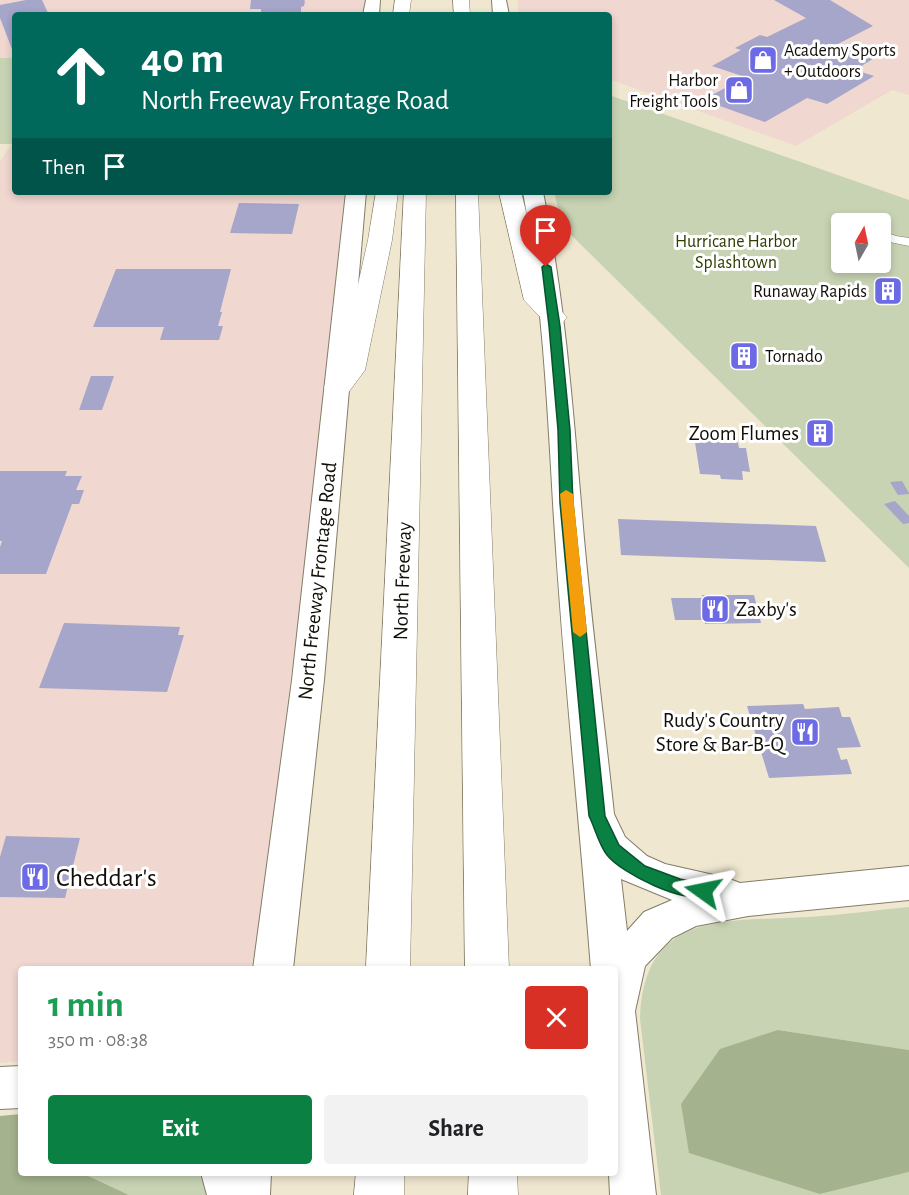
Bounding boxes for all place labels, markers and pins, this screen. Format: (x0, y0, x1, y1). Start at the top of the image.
place label: Academy Sports + Outdoors (784, 42, 896, 81)
shop icon: Academy Sports + Outdoors (747, 44, 779, 76)
place label: Harbor Freight Tools (629, 72, 718, 111)
shop icon: Harbor Freight Tools (723, 74, 755, 106)
pin (520, 205, 571, 267)
building icon: Runaway Rapids (872, 275, 904, 307)
place label: Runaway Rapids (753, 283, 867, 301)
building icon: Tornado (728, 340, 760, 372)
place label: Tornado (765, 348, 823, 366)
building icon: Zoom Flumes (804, 417, 836, 449)
place label: Zoom Flumes (689, 423, 799, 444)
restaurant icon: Zaxby's (699, 593, 731, 625)
place label: Zaxby's (736, 599, 797, 620)
place label: Rudy's Country Store & Bar-B-Q (656, 710, 787, 755)
restaurant icon: Rudy's Country Store & Bar-B-Q (789, 716, 821, 748)
restaurant icon: Cheddar's (19, 861, 51, 893)
place label: Cheddar's (56, 865, 157, 891)

